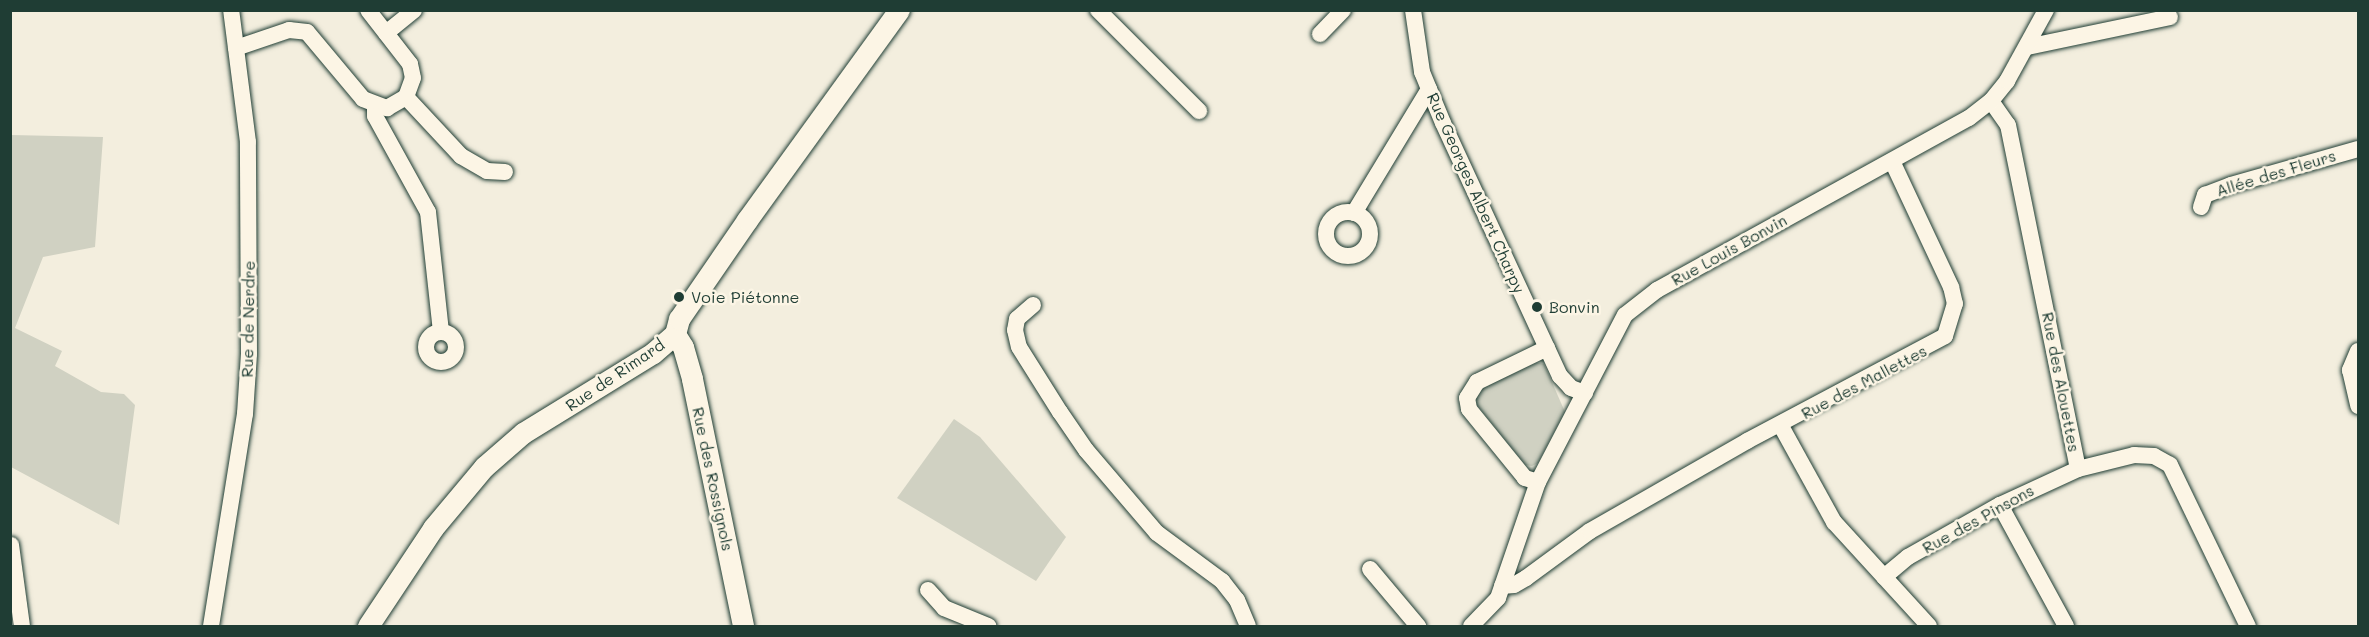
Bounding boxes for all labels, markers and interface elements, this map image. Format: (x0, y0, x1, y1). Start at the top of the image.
street label: Rue Georges Albert Charpy (1423, 90, 1529, 296)
street label: Allée des Fleurs (2214, 146, 2338, 200)
street label: Rue Louis Bonvin (1668, 210, 1790, 290)
street label: Rue de Nerdre (237, 260, 259, 378)
place label: Voie Piétonne (691, 287, 799, 307)
marker: Voie Piétonne (672, 290, 686, 304)
place label: Bonvin (1549, 297, 1600, 317)
marker: Bonvin (1530, 300, 1544, 314)
street label: Rue des Alouettes (2038, 310, 2084, 454)
street label: Rue de Rimard (562, 335, 668, 415)
street label: Rue des Mallettes (1798, 341, 1930, 423)
street label: Rue des Rossignols (688, 405, 738, 553)
street label: Rue des Pinsons (1919, 480, 2037, 558)

